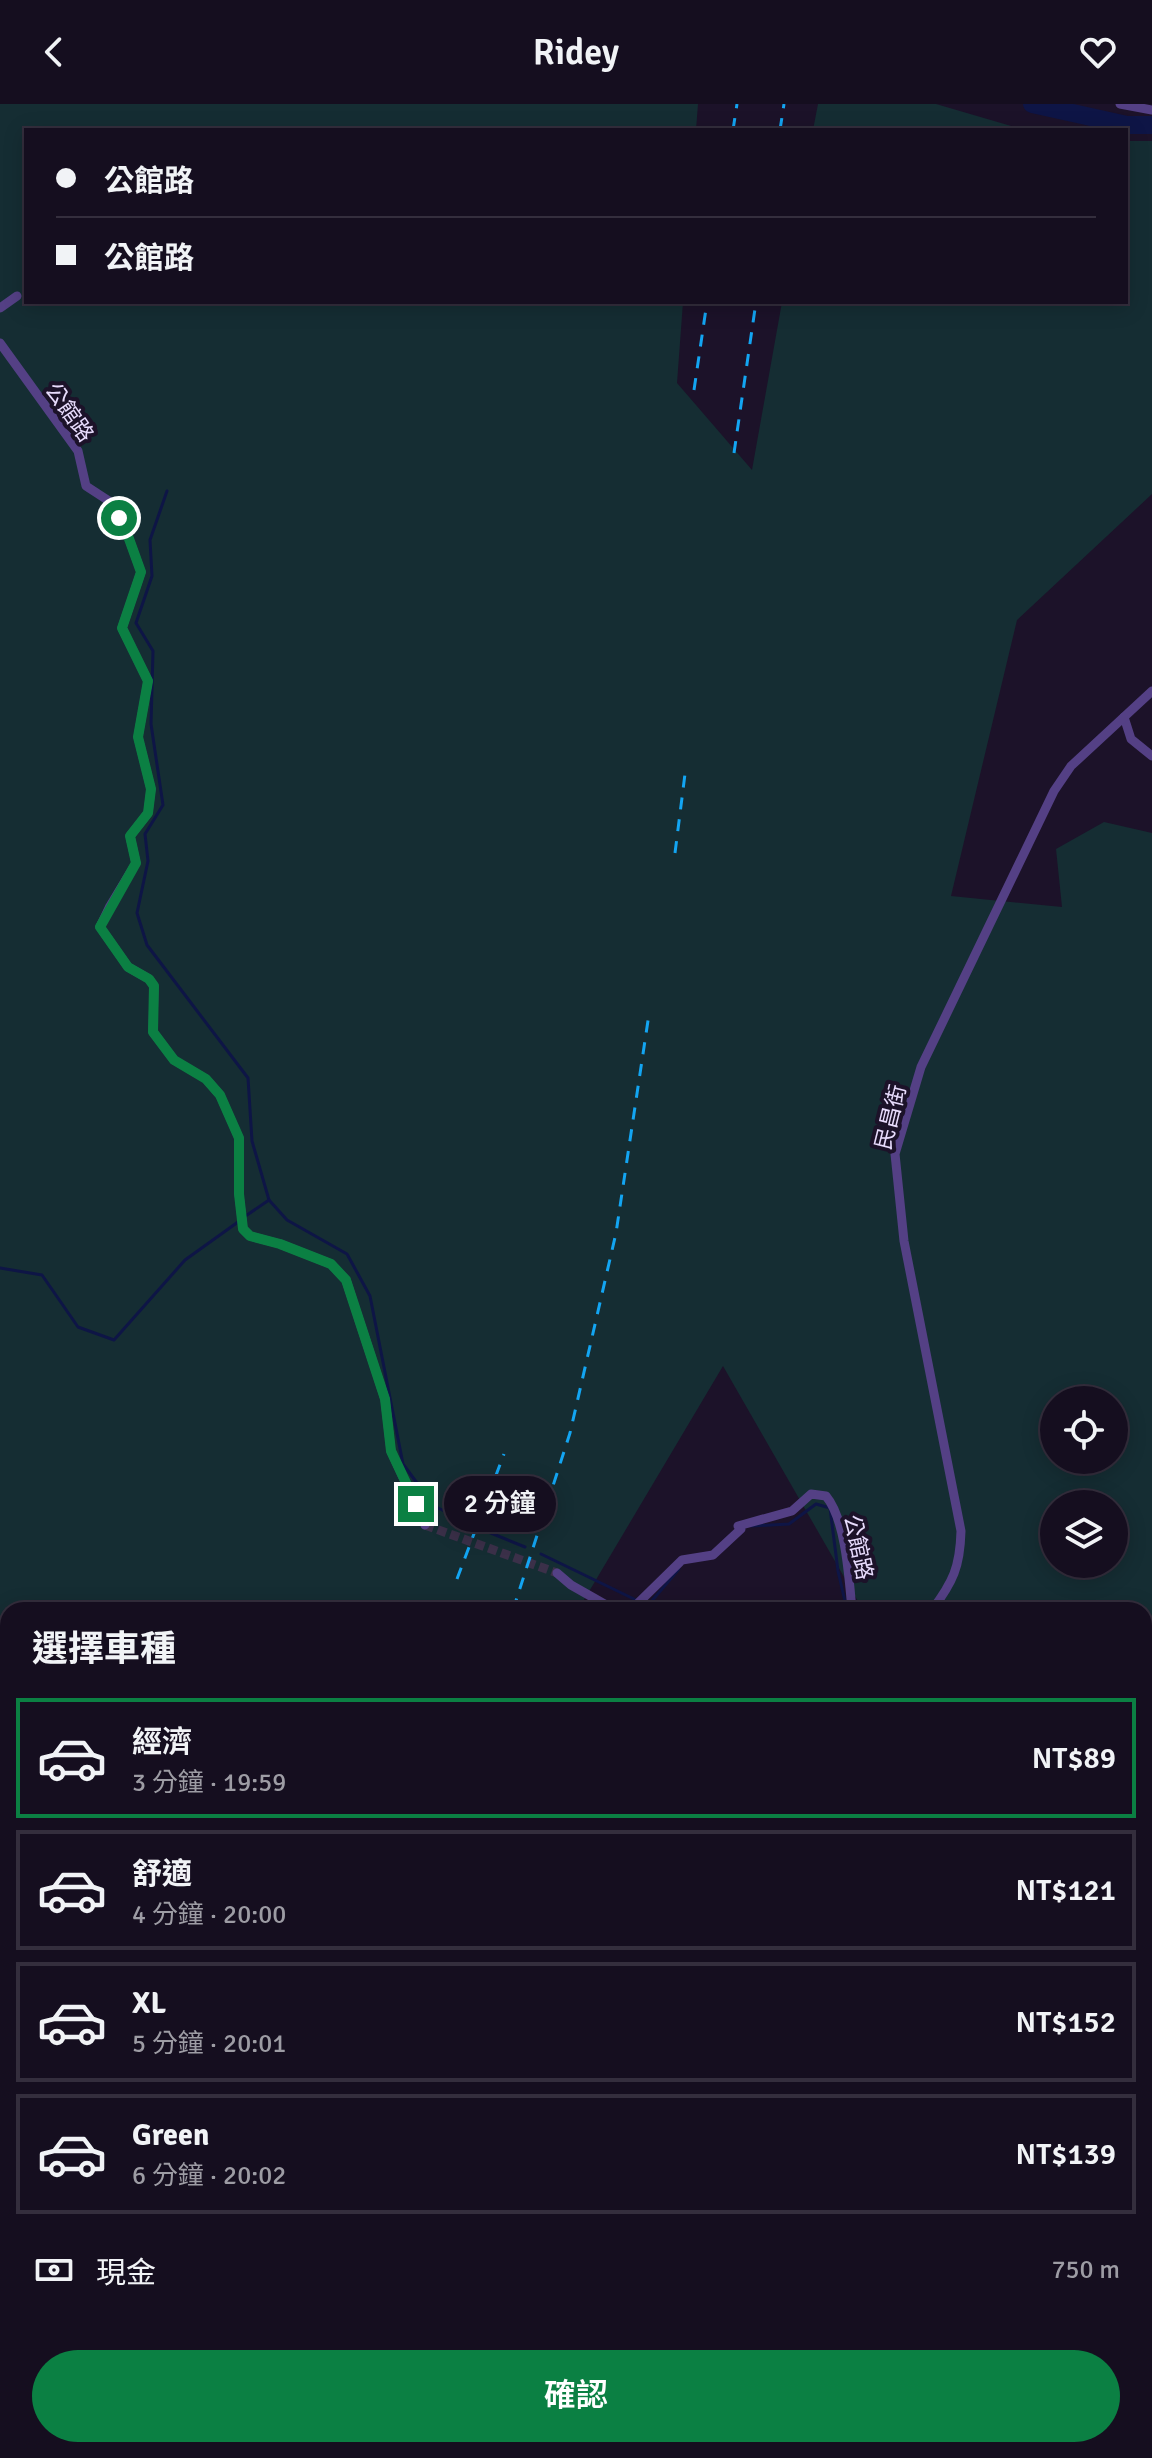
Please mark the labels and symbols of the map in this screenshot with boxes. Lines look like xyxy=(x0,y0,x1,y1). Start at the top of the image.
street label: 公館路 xyxy=(40,378,100,447)
route start xyxy=(101,500,137,536)
street label: 民昌街 xyxy=(869,1082,912,1152)
callout: 2 分鐘 xyxy=(444,1476,556,1532)
route end xyxy=(398,1486,434,1522)
street label: 公館路 xyxy=(838,1512,879,1582)

